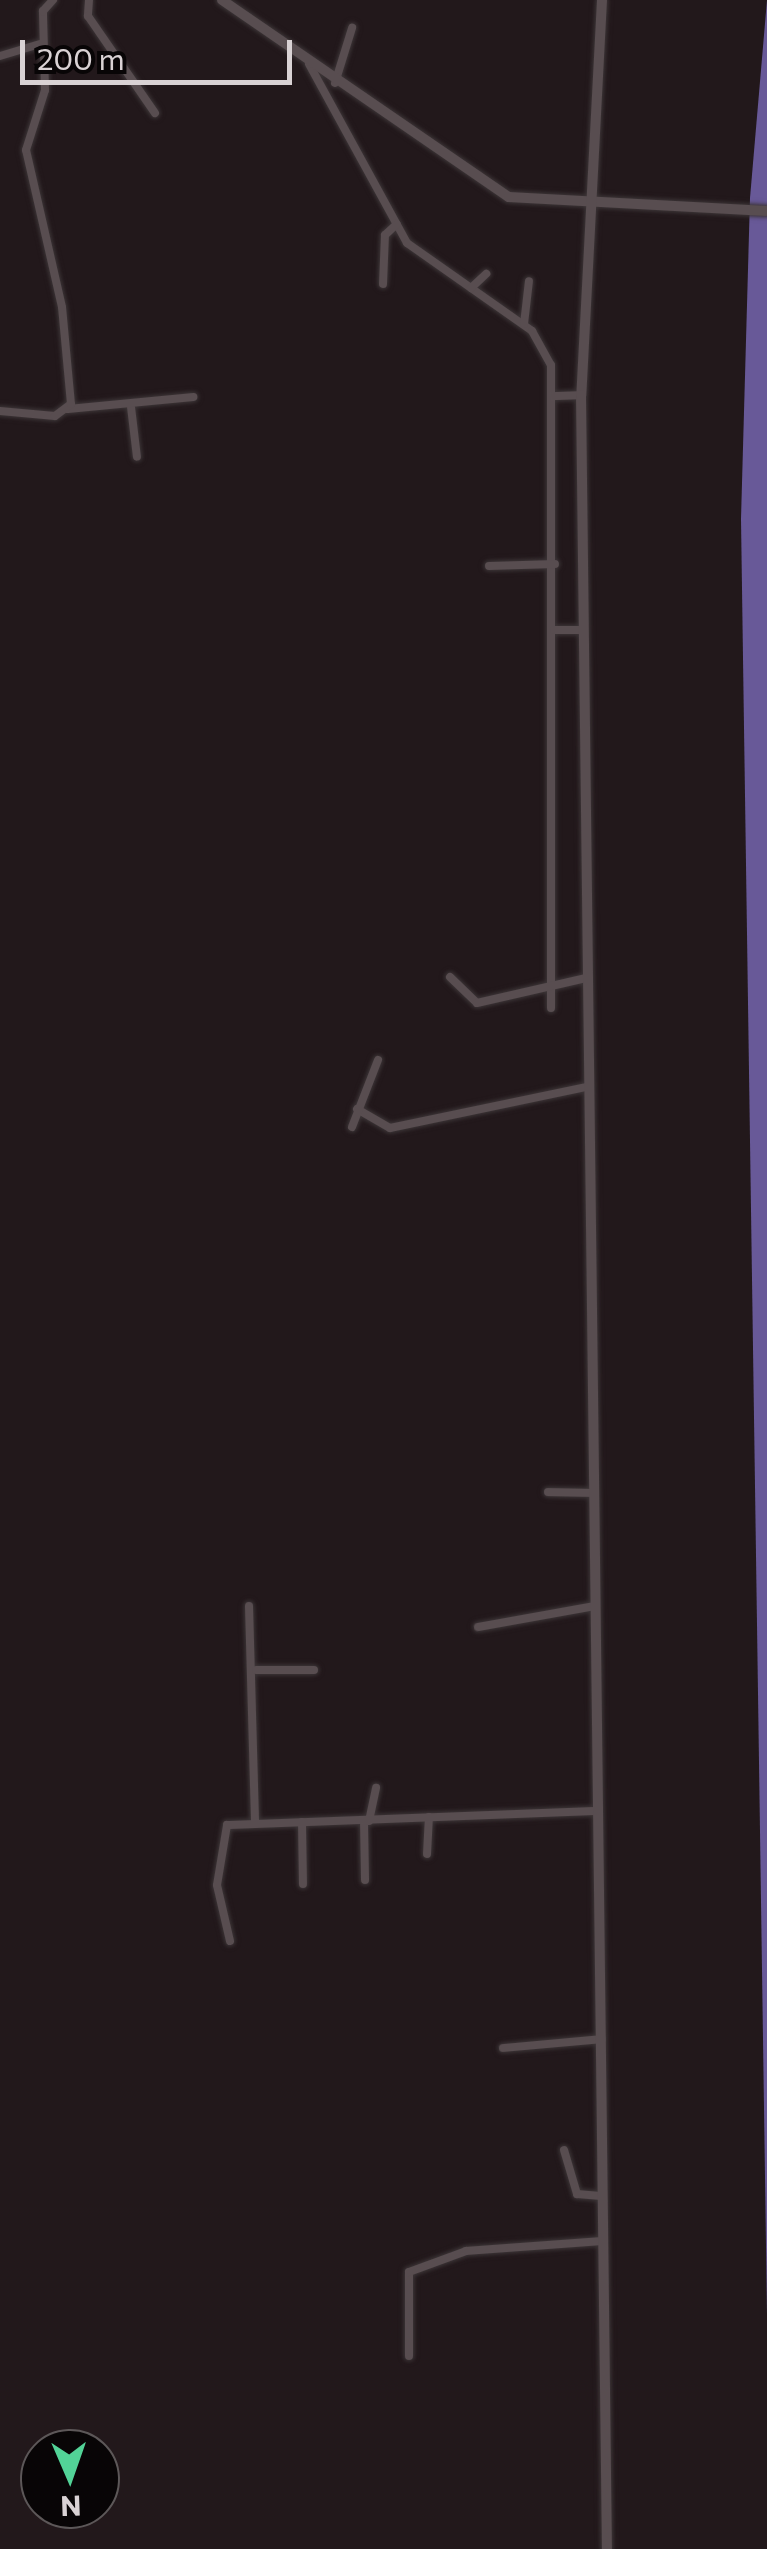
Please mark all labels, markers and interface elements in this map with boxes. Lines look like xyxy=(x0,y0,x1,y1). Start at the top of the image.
scale bar xyxy=(25,20,298,82)
text: 200 m xyxy=(37,39,125,76)
north arrow xyxy=(20,2429,120,2529)
text: N xyxy=(60,2490,82,2524)

